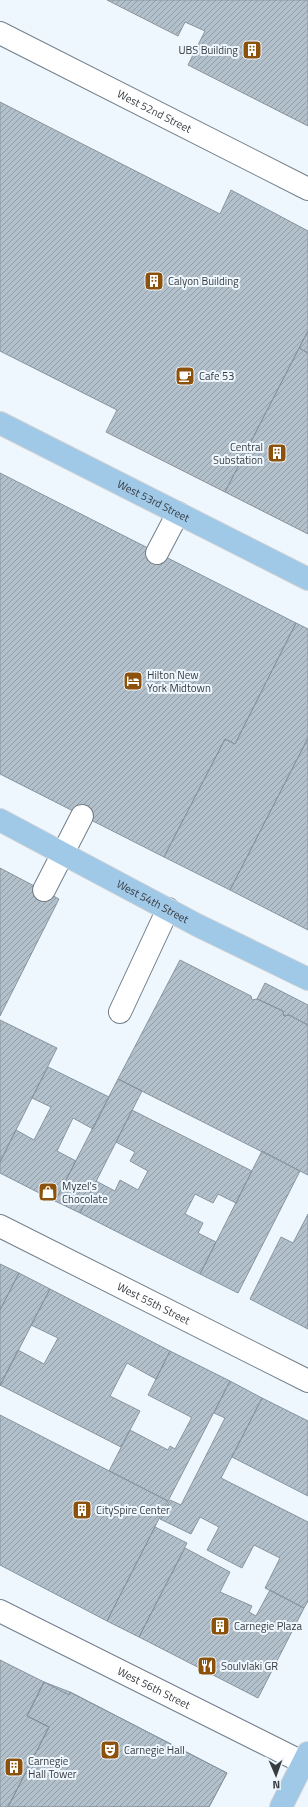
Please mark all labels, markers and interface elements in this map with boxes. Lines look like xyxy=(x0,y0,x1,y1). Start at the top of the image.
building icon: UBS Building xyxy=(241,39,263,61)
place label: UBS Building xyxy=(178,42,238,58)
street label: West 52nd Street xyxy=(114,86,194,137)
building icon: Calyon Building xyxy=(143,270,165,292)
place label: Calyon Building xyxy=(168,273,239,289)
cafe icon: Cafe 53 xyxy=(174,365,196,387)
place label: Cafe 53 xyxy=(199,368,234,384)
place label: Central Substation xyxy=(213,439,263,468)
building icon: Central Substation xyxy=(266,442,288,464)
street label: West 53rd Street xyxy=(114,476,192,526)
place label: Hilton New York Midtown xyxy=(147,667,211,696)
hotel icon: Hilton New York Midtown xyxy=(122,670,144,692)
street label: West 54th Street xyxy=(114,876,192,927)
place label: Myzel's Chocolate xyxy=(62,1178,108,1207)
shop icon: Myzel's Chocolate xyxy=(37,1181,59,1203)
street label: West 55th Street xyxy=(115,1278,193,1328)
building icon: CitySpire Center xyxy=(71,1499,93,1521)
place label: CitySpire Center xyxy=(96,1502,170,1518)
building icon: Carnegie Plaza xyxy=(209,1615,231,1637)
place label: Carnegie Plaza xyxy=(234,1618,302,1634)
restaurant icon: Soulvlaki GR xyxy=(196,1655,218,1677)
place label: Soulvlaki GR xyxy=(221,1658,278,1674)
street label: West 56th Street xyxy=(115,1663,193,1713)
theatre icon: Carnegie Hall xyxy=(99,1739,121,1761)
place label: Carnegie Hall xyxy=(124,1742,185,1758)
place label: Carnegie Hall Tower xyxy=(28,1753,77,1782)
north arrow xyxy=(256,1755,296,1795)
building icon: Carnegie Hall Tower xyxy=(3,1756,25,1778)
text: N xyxy=(272,1777,280,1793)

